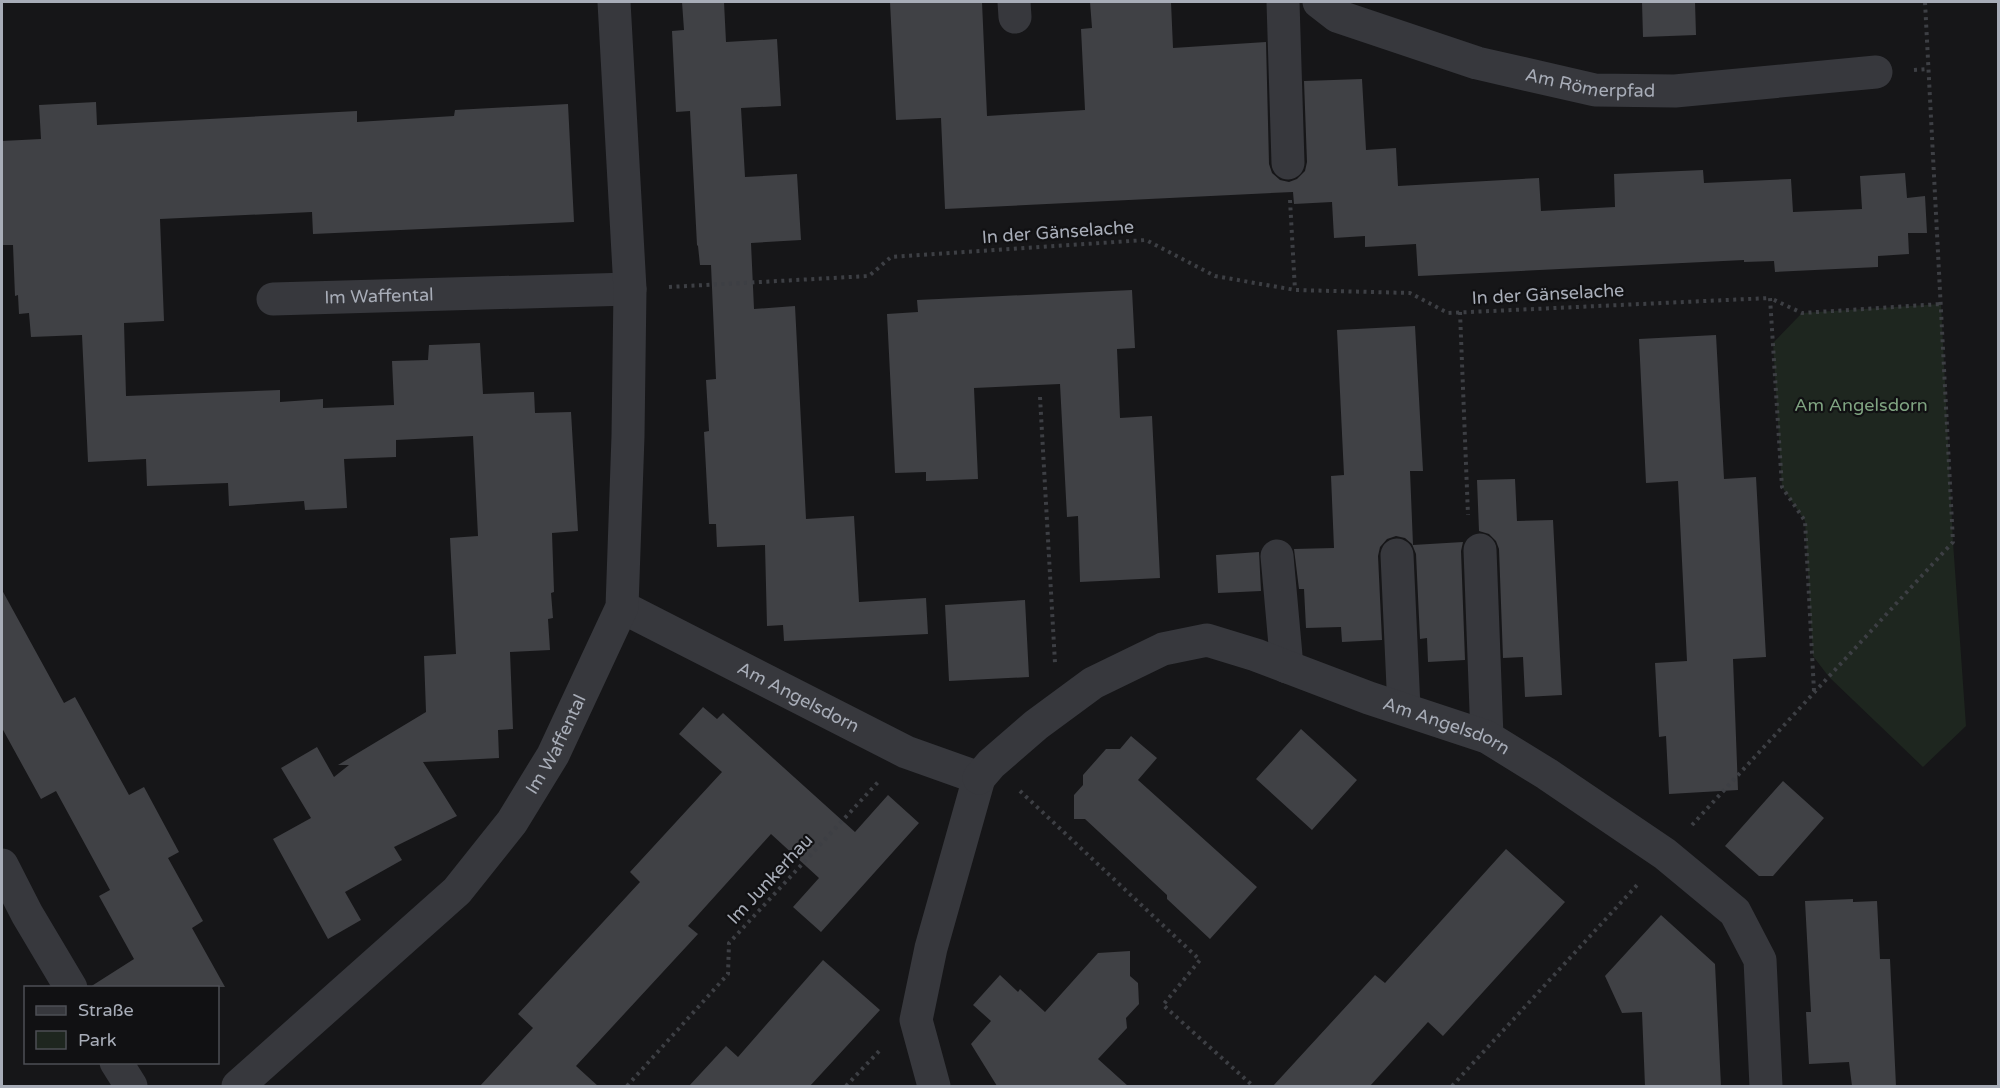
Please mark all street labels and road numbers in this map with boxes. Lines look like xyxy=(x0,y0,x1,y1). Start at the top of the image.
street label: Am Römerpfad xyxy=(1523,63,1655,102)
street label: In der Gänselache xyxy=(981,216,1135,248)
street label: In der Gänselache xyxy=(1471,279,1625,309)
street label: Im Waffental xyxy=(324,284,434,309)
street label: Am Angelsdorn xyxy=(734,657,863,737)
street label: Im Waffental xyxy=(521,691,591,798)
street label: Am Angelsdorn xyxy=(1380,692,1514,759)
street label: Im Junkerhau xyxy=(723,829,817,929)

